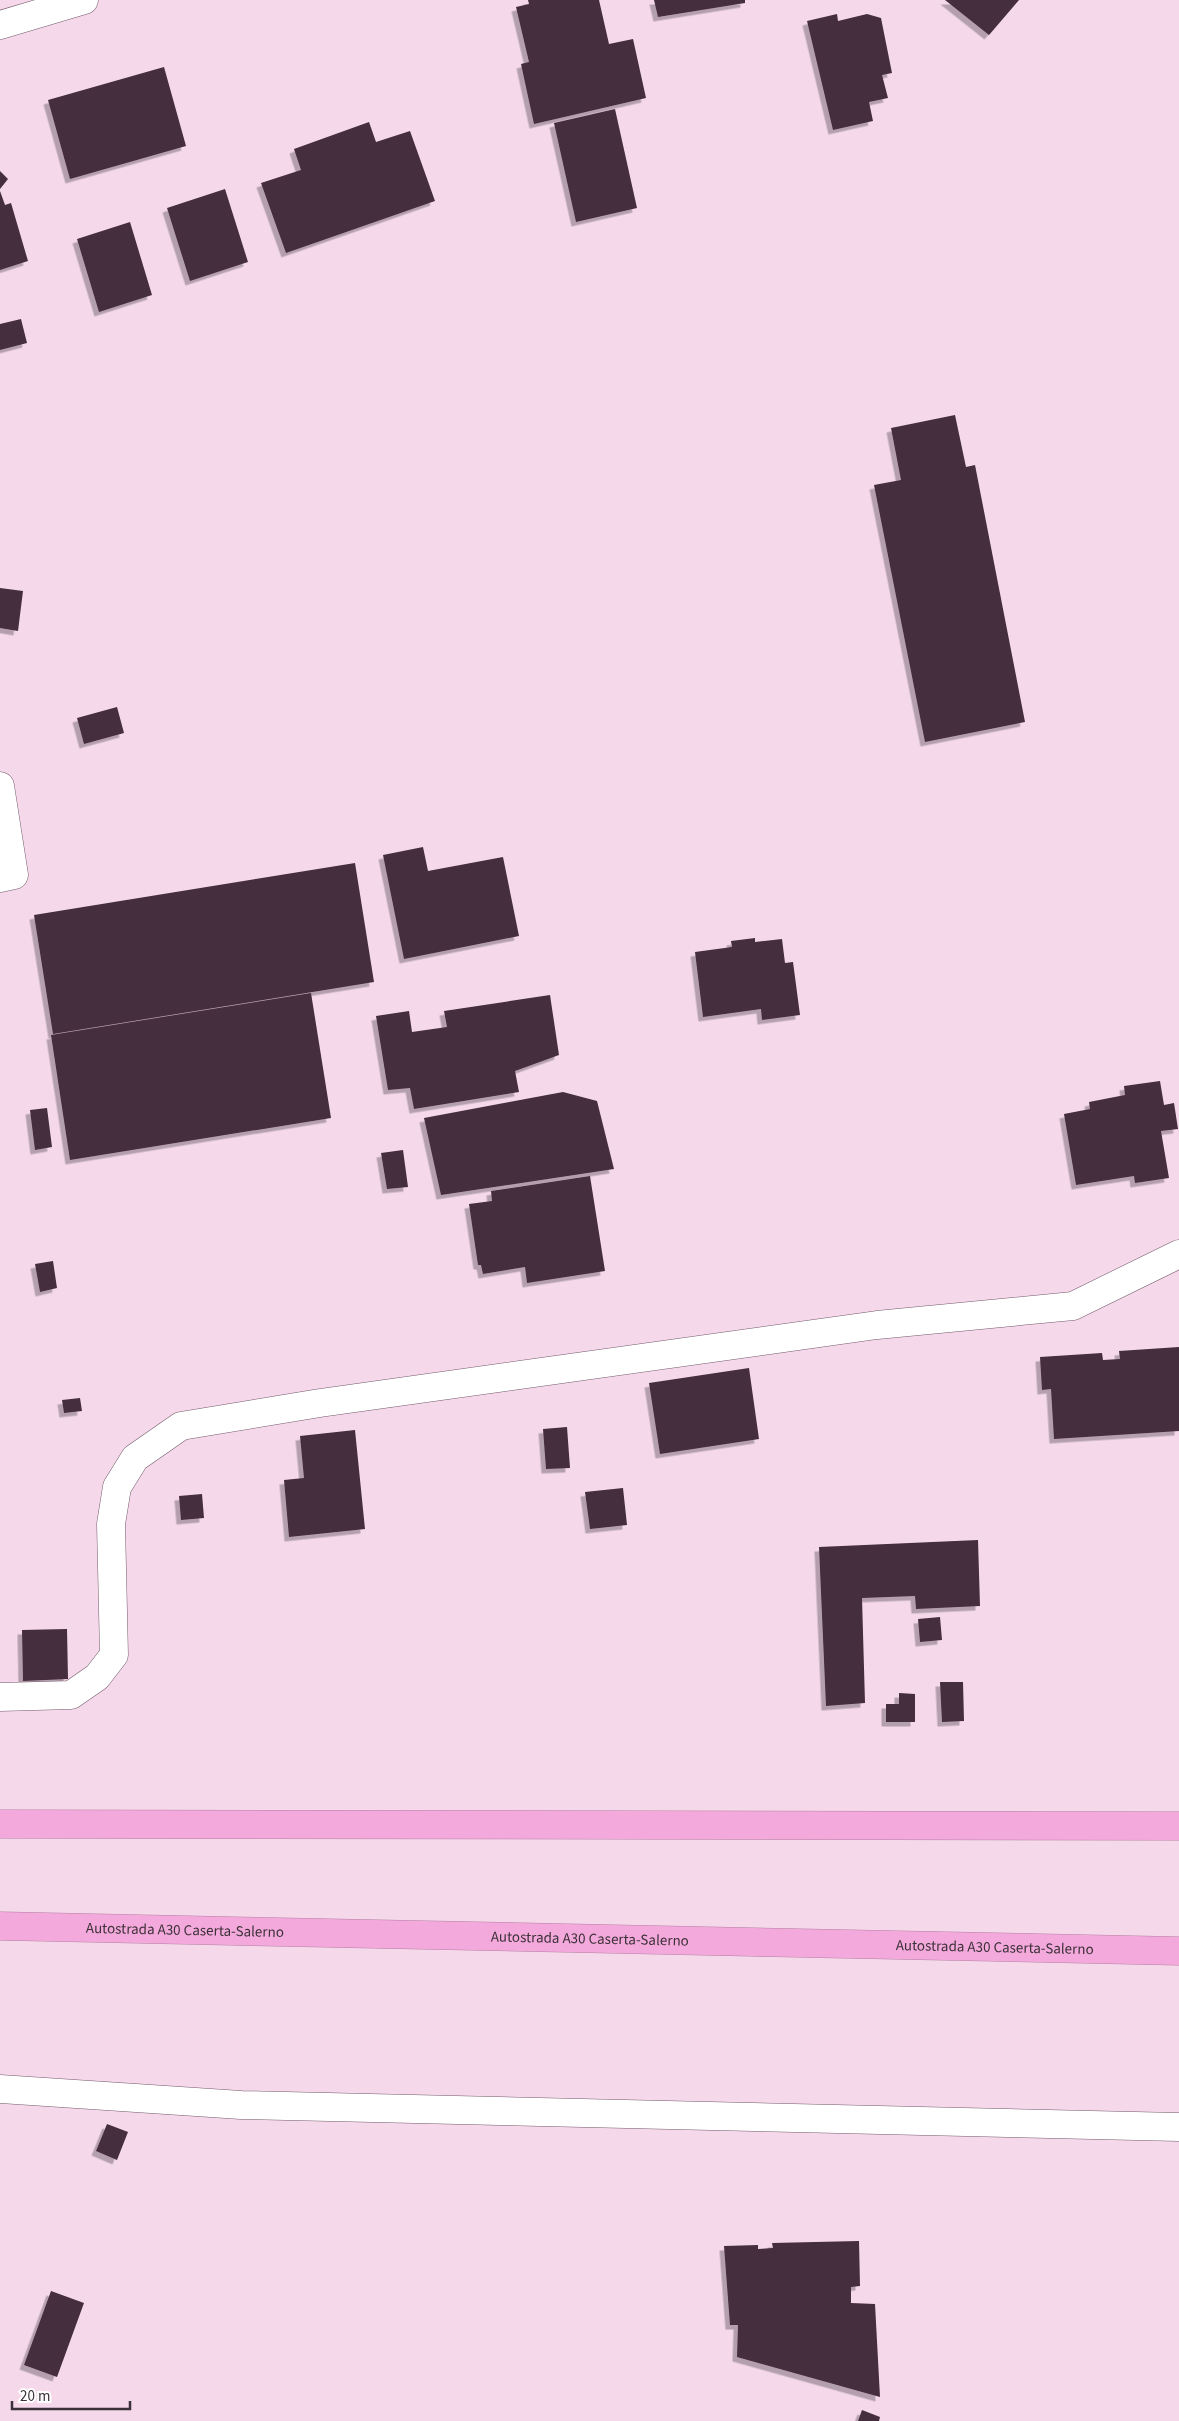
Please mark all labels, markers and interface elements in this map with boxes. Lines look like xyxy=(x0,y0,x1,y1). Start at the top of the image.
street label: Autostrada A30 Caserta-Salerno xyxy=(86,1918,284,1943)
street label: Autostrada A30 Caserta-Salerno xyxy=(491,1926,689,1952)
street label: Autostrada A30 Caserta-Salerno xyxy=(896,1935,1094,1960)
scale bar xyxy=(12,2378,130,2410)
text: 20 m xyxy=(20,2386,50,2407)

